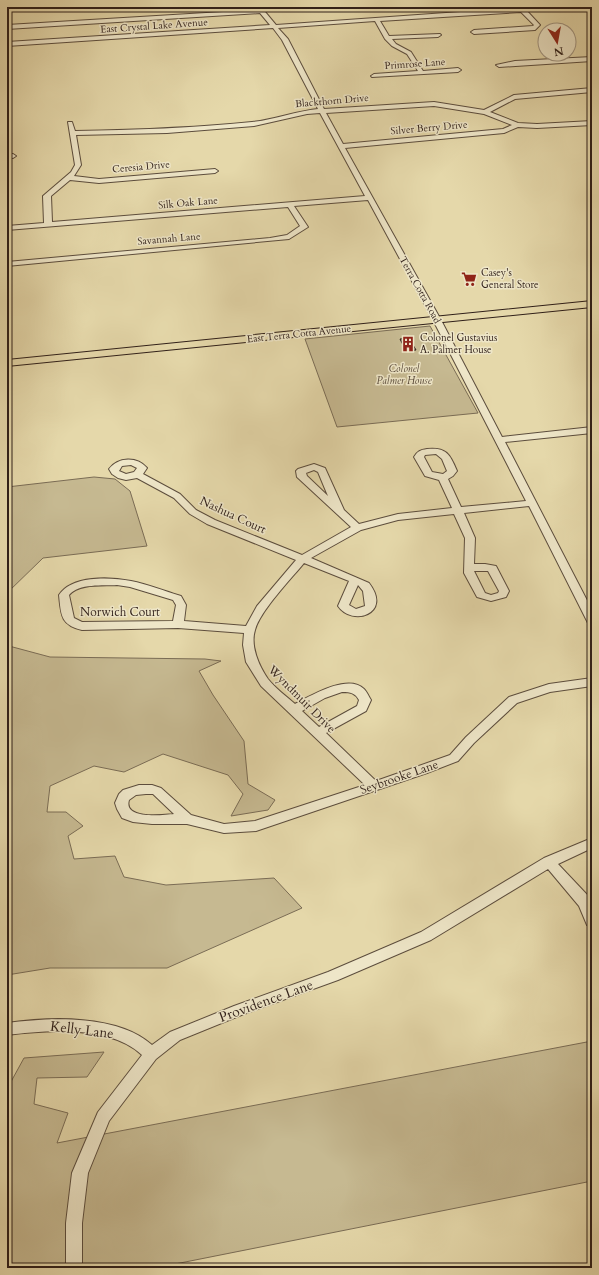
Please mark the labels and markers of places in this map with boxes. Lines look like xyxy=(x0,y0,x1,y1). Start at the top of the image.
place label: Casey's General Store xyxy=(481,266,539,292)
supermarket icon: Casey's General Store xyxy=(460,270,478,288)
place label: Colonel Gustavius A. Palmer House xyxy=(420,331,497,357)
building icon: Colonel Gustavius A. Palmer House xyxy=(399,335,417,353)

